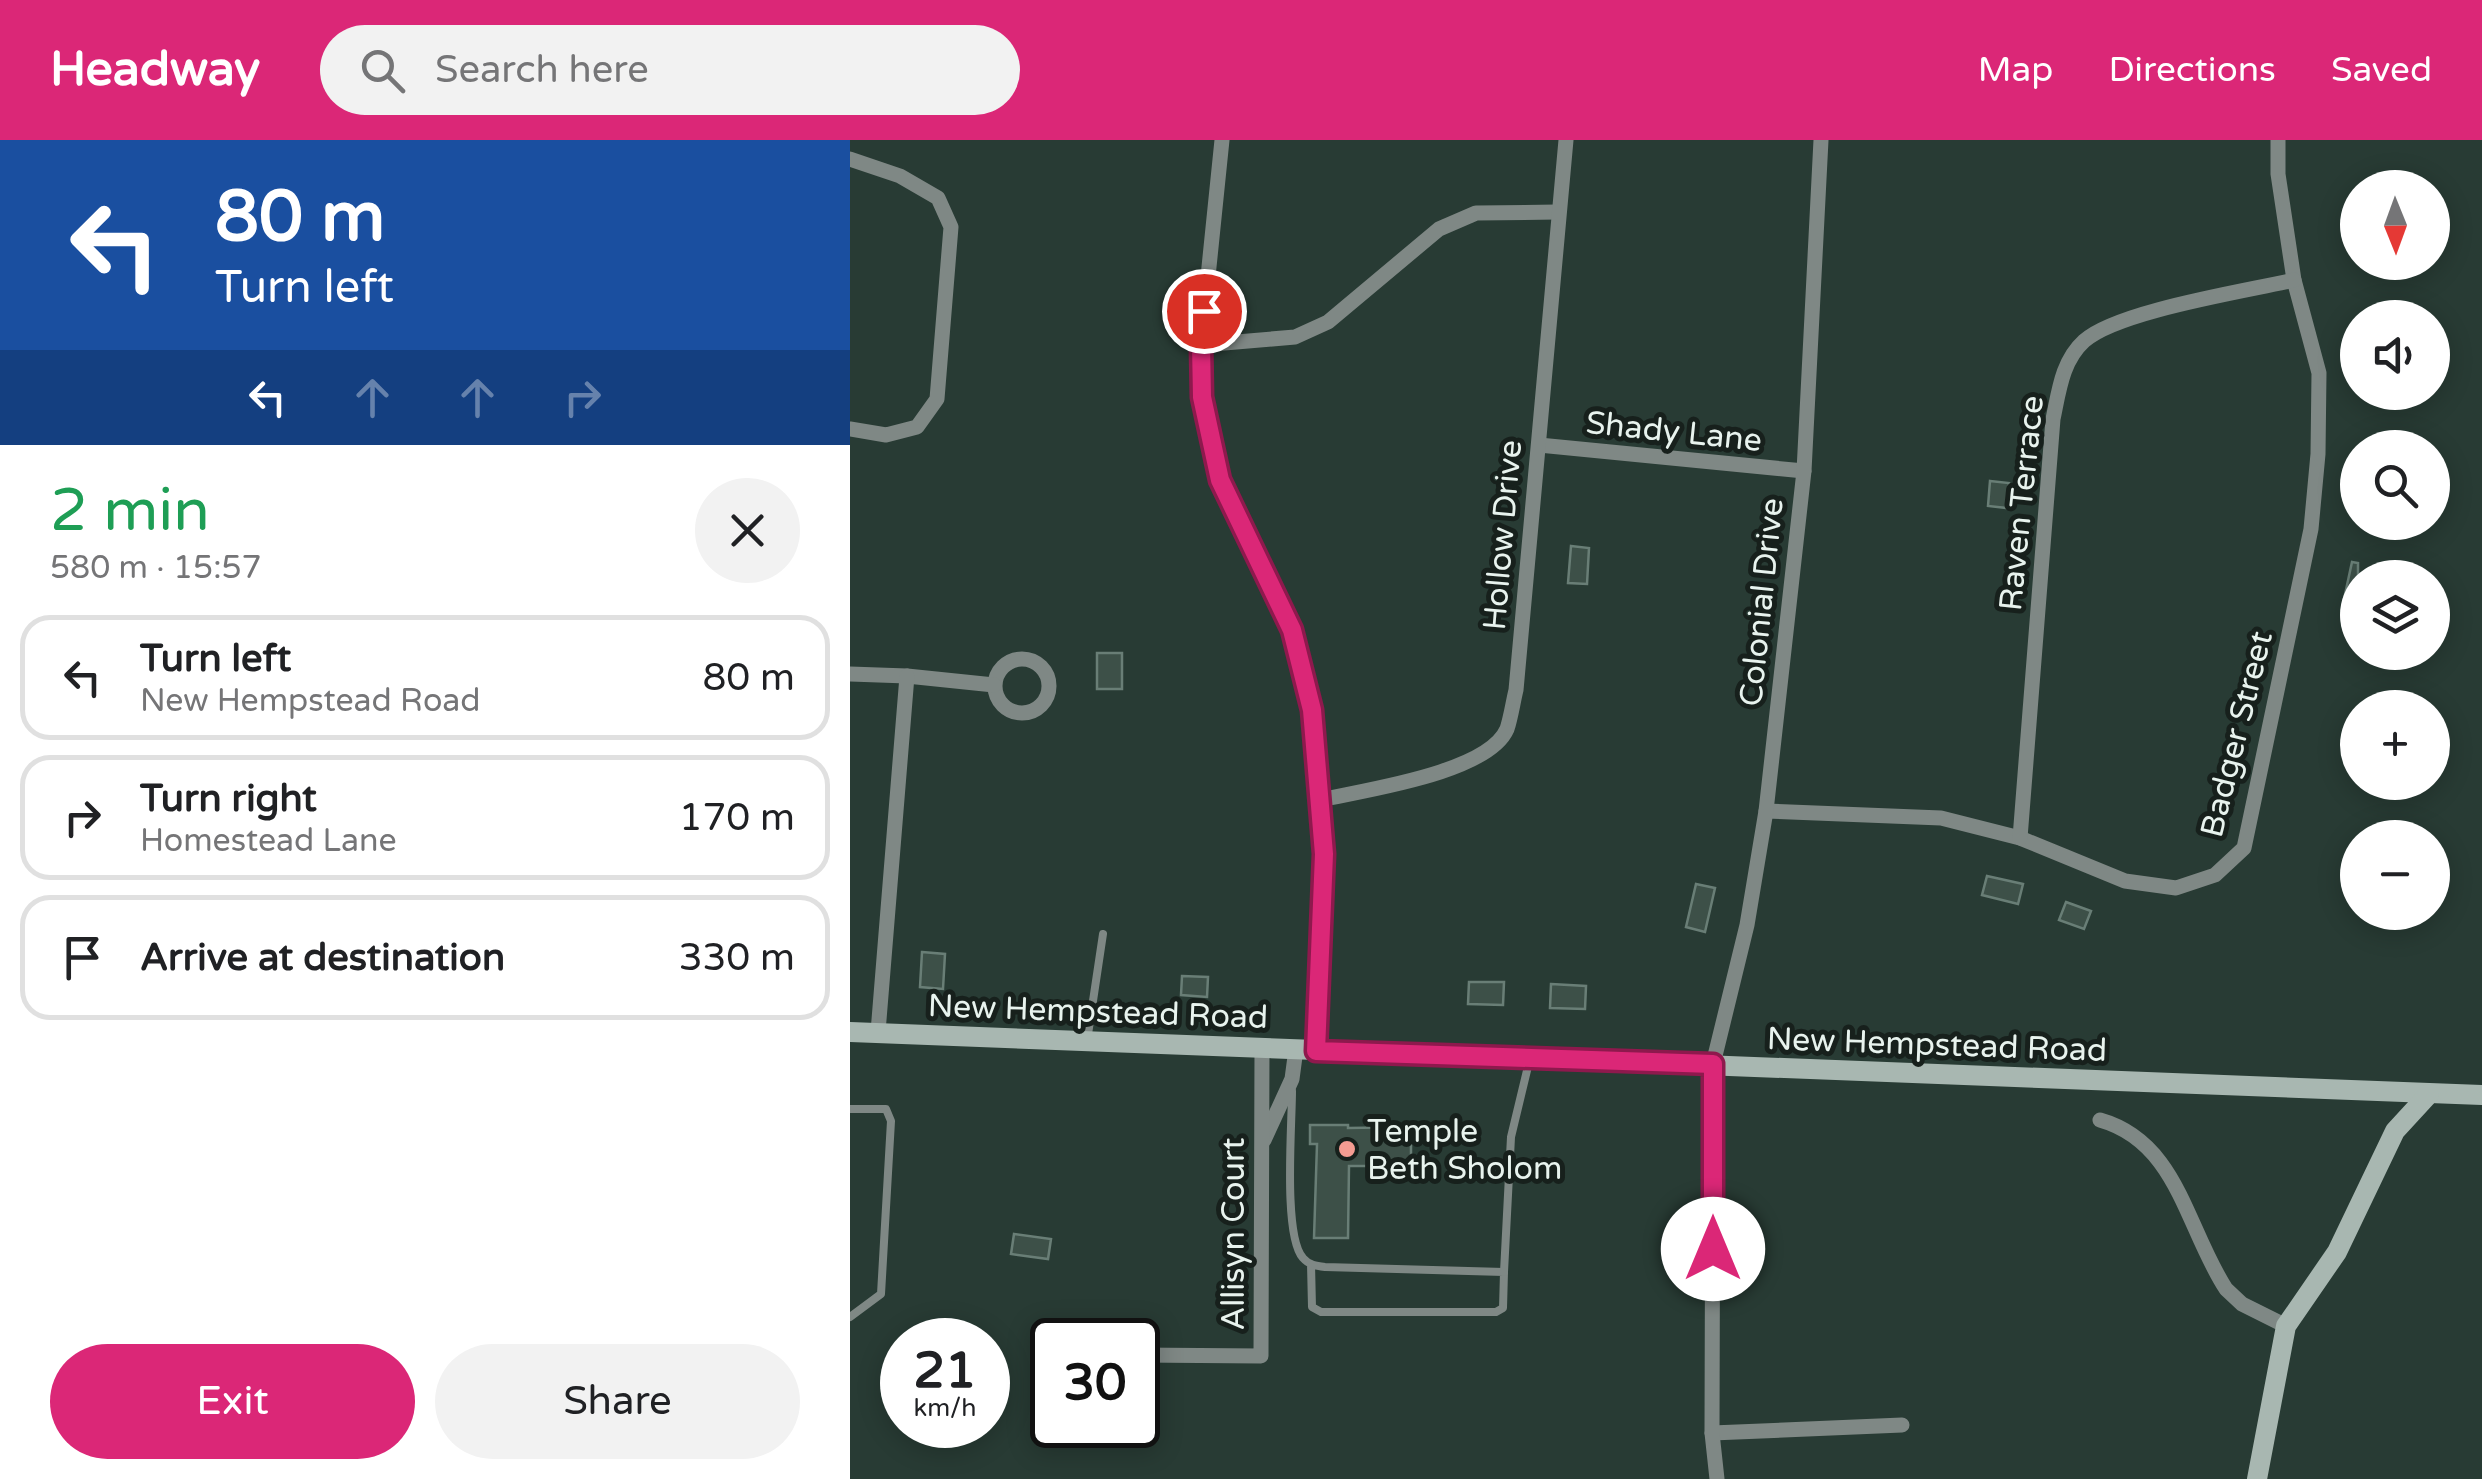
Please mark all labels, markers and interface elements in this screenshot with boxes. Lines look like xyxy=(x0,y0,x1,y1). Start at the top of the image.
search box xyxy=(320,25,1020,115)
text: Headway xyxy=(50,41,260,99)
icon: search xyxy=(355,43,410,98)
text: Search here xyxy=(435,47,649,93)
text: Map xyxy=(1978,49,2053,91)
text: Directions xyxy=(2108,49,2276,91)
text: Saved xyxy=(2331,49,2432,91)
north arrow xyxy=(2340,170,2450,280)
map controls xyxy=(2340,170,2450,930)
text: 80 m xyxy=(215,176,385,260)
icon: left xyxy=(50,180,180,310)
text: Turn left xyxy=(215,261,394,315)
pin xyxy=(1162,269,1247,354)
icon: arrive xyxy=(1177,284,1232,339)
button: sound xyxy=(2340,300,2450,410)
icon: left xyxy=(240,370,295,425)
icon: ahead xyxy=(345,370,400,425)
icon: ahead xyxy=(450,370,505,425)
icon: right xyxy=(555,370,610,425)
street label: Raven Terrace xyxy=(1992,394,2052,613)
street label: Shady Lane xyxy=(1584,404,1764,460)
button: search xyxy=(2340,430,2450,540)
street label: Hollow Drive xyxy=(1476,438,1530,632)
text: 2 min xyxy=(50,475,210,547)
button: close xyxy=(695,478,800,583)
street label: Colonial Drive xyxy=(1732,496,1792,708)
text: 580 m · 15:57 xyxy=(50,549,262,587)
button: layers xyxy=(2340,560,2450,670)
street label: Badger Street xyxy=(2193,627,2281,841)
text: Turn left xyxy=(140,636,291,682)
icon: left xyxy=(55,650,110,705)
text: 80 m xyxy=(703,655,795,701)
text: New Hempstead Road xyxy=(140,682,481,720)
button: + xyxy=(2340,690,2450,800)
text: Turn right xyxy=(140,776,317,822)
icon: right xyxy=(55,790,110,845)
text: 170 m xyxy=(679,795,795,841)
button: − xyxy=(2340,820,2450,930)
text: Homestead Lane xyxy=(140,822,397,860)
icon: arrive xyxy=(55,930,110,985)
text: Arrive at destination xyxy=(140,935,505,981)
text: 330 m xyxy=(679,935,795,981)
street label: New Hempstead Road xyxy=(927,987,1269,1037)
street label: New Hempstead Road xyxy=(1766,1020,2108,1070)
place label: Temple Beth Sholom xyxy=(1367,1113,1562,1188)
street label: Allisyn Court xyxy=(1215,1138,1253,1330)
marker: Temple Beth Sholom xyxy=(1336,1138,1358,1160)
position arrow xyxy=(1661,1197,1765,1301)
speed limit sign: 30 xyxy=(1030,1318,1160,1448)
text: 21 xyxy=(914,1341,976,1401)
button: Exit xyxy=(50,1344,415,1459)
button: Share xyxy=(435,1344,800,1459)
text: km/h xyxy=(914,1393,976,1423)

